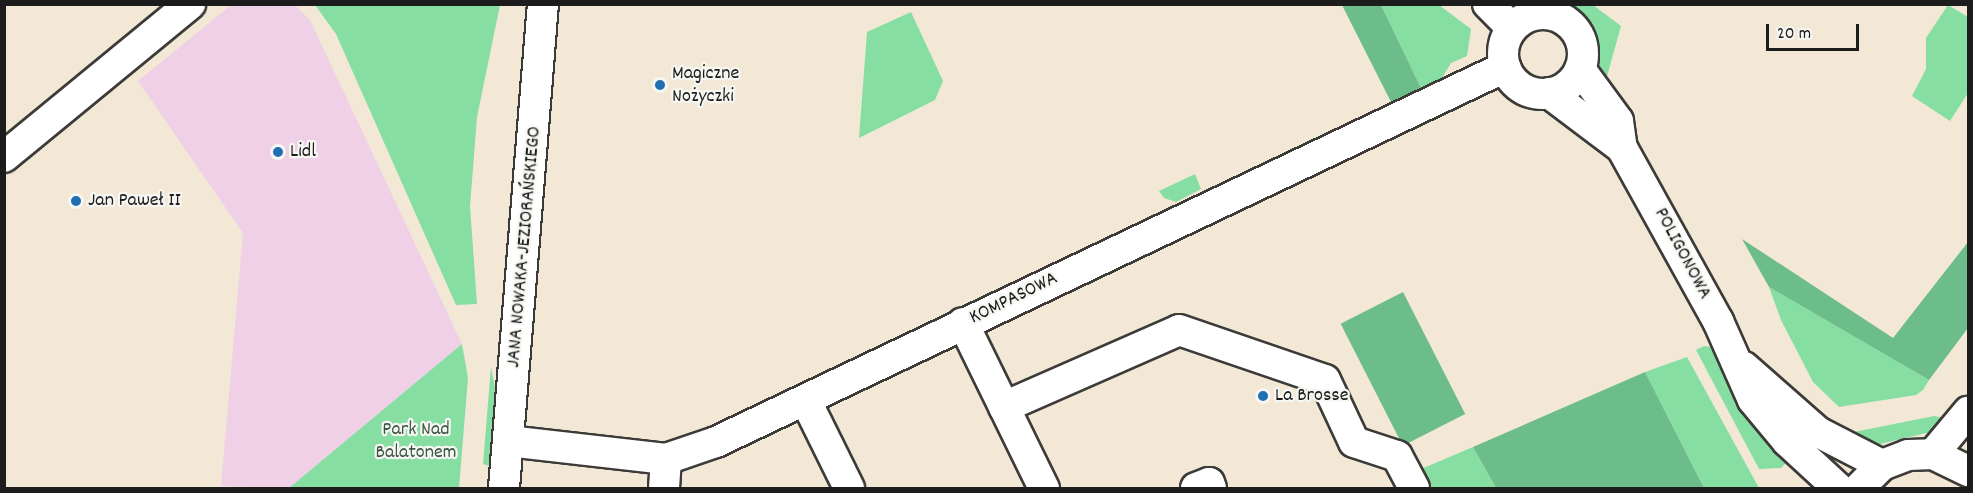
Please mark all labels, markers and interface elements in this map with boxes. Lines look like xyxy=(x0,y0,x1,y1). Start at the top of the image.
scale bar xyxy=(1769,12,1862,50)
text: 20 m xyxy=(1777,22,1811,47)
place label: Magiczne Nożyczki xyxy=(672,62,739,109)
marker: Magiczne Nożyczki xyxy=(653,78,667,92)
street label: JANA NOWAKA-JEZIORAŃSKIEGO xyxy=(502,125,548,369)
place label: Lidl xyxy=(290,140,316,164)
marker: Lidl xyxy=(271,145,285,159)
place label: Jan Paweł II xyxy=(88,189,181,213)
marker: Jan Paweł II xyxy=(69,194,83,208)
street label: POLIGONOWA xyxy=(1648,204,1716,304)
street label: KOMPASOWA xyxy=(966,267,1062,331)
place label: La Brosse xyxy=(1275,384,1349,408)
marker: La Brosse xyxy=(1256,389,1270,403)
park label: Park Nad Balatonem xyxy=(375,419,457,466)

